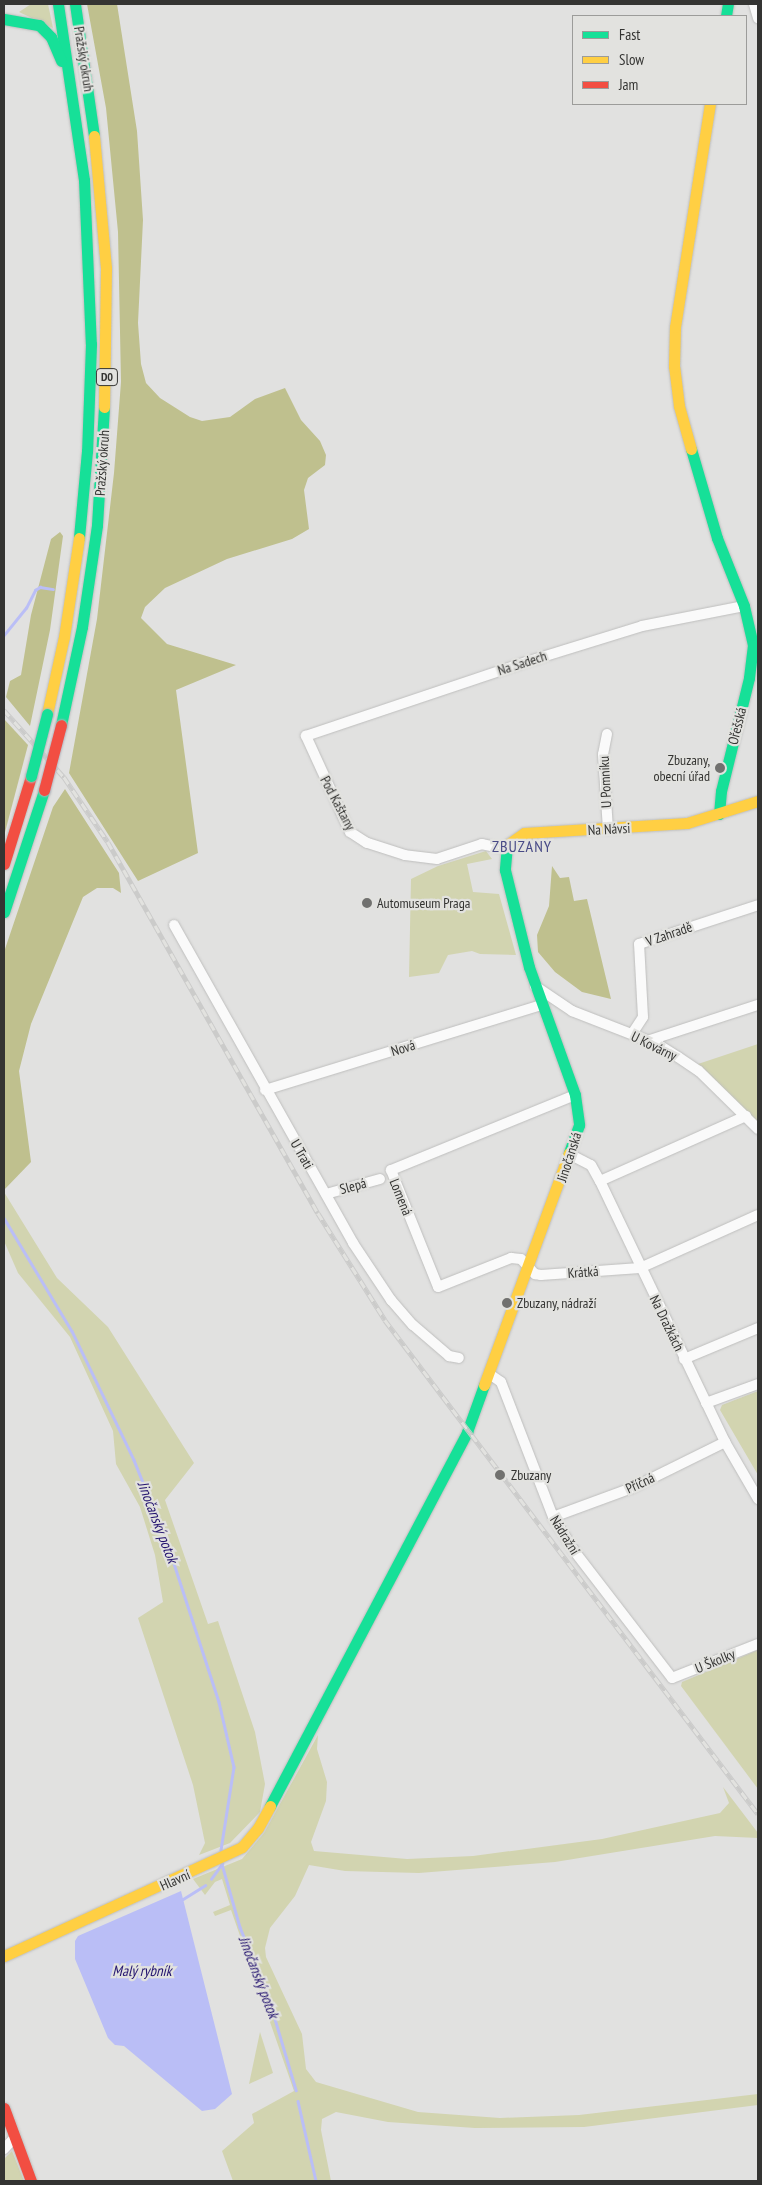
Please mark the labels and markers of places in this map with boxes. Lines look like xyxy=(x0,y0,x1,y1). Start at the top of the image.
place label: Zbuzany, obecní úřad xyxy=(653,752,710,784)
marker: Zbuzany, obecní úřad xyxy=(714,762,726,774)
place label: Automuseum Praga xyxy=(377,895,470,911)
marker: Automuseum Praga xyxy=(361,897,373,909)
place label: Zbuzany, nádraží xyxy=(517,1295,597,1311)
marker: Zbuzany, nádraží xyxy=(501,1297,513,1309)
place label: Zbuzany xyxy=(511,1467,551,1483)
marker: Zbuzany xyxy=(493,1468,507,1482)

